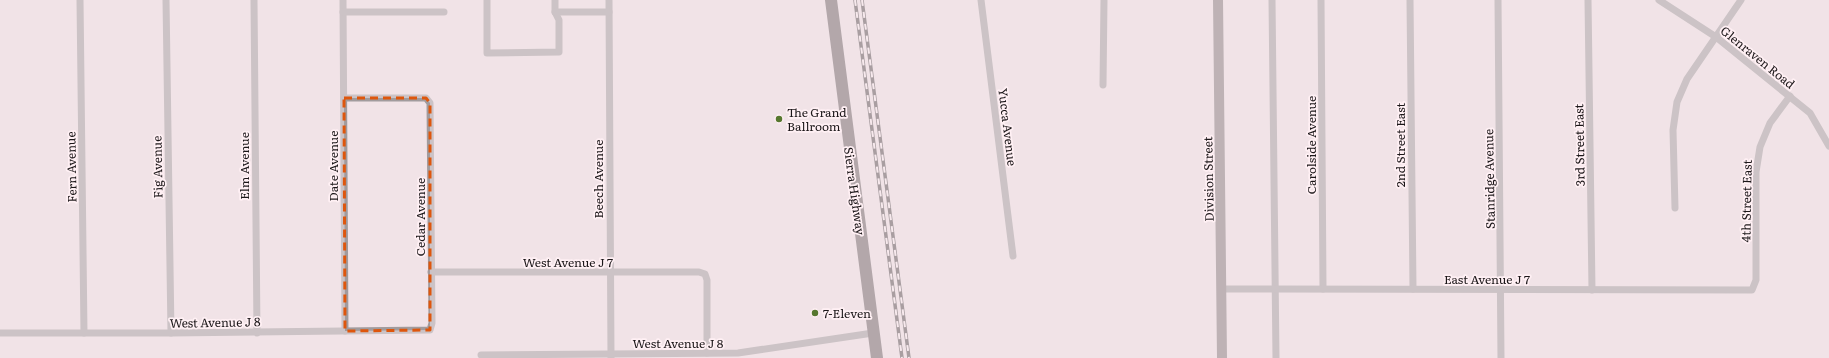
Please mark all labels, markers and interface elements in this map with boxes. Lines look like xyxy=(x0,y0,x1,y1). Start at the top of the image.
street label: Glenraven Road xyxy=(1717,21,1799,93)
street label: Yucca Avenue xyxy=(994,87,1022,167)
street label: Carolside Avenue xyxy=(1302,96,1320,194)
place label: The Grand Ballroom xyxy=(787,103,847,135)
street label: 2nd Street East xyxy=(1391,103,1409,187)
street label: 3rd Street East xyxy=(1569,103,1589,186)
marker: The Grand Ballroom xyxy=(774,114,784,124)
street label: Stanridge Avenue xyxy=(1479,129,1499,229)
street label: Fern Avenue xyxy=(61,131,81,203)
street label: Date Avenue xyxy=(324,131,342,201)
street label: Elm Avenue xyxy=(235,132,253,200)
street label: Fig Avenue xyxy=(147,136,167,198)
street label: Division Street xyxy=(1198,136,1218,222)
street label: Beech Avenue xyxy=(589,140,607,218)
street label: Sierra Highway xyxy=(840,146,870,236)
street label: 4th Street East xyxy=(1736,159,1756,242)
street label: Cedar Avenue xyxy=(411,178,429,256)
street label: West Avenue J 7 xyxy=(523,253,613,271)
street label: East Avenue J 7 xyxy=(1444,270,1530,288)
place label: 7-Eleven xyxy=(823,304,871,322)
marker: 7-Eleven xyxy=(810,308,820,318)
street label: West Avenue J 8 xyxy=(169,312,261,332)
street label: West Avenue J 8 xyxy=(633,334,724,352)

